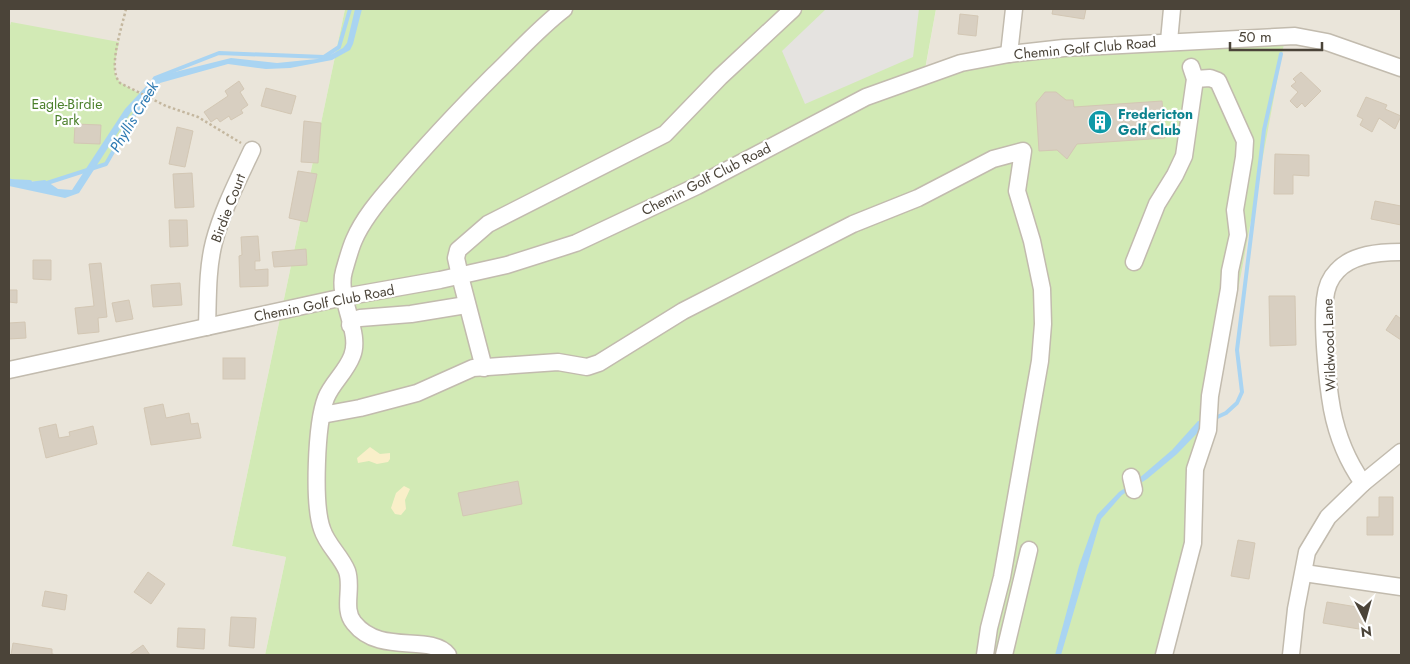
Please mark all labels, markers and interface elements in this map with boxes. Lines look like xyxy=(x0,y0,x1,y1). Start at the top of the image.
scale bar xyxy=(1230,20,1322,52)
text: 50 m xyxy=(1238,26,1272,48)
street label: Chemin Golf Club Road xyxy=(1013,32,1157,64)
water label: Phyllis Creek xyxy=(104,77,164,157)
park label: Eagle-Birdie Park xyxy=(32,94,102,130)
place label: Fredericton Golf Club xyxy=(1118,104,1193,140)
building icon: Fredericton Golf Club xyxy=(1087,109,1113,135)
street label: Chemin Golf Club Road xyxy=(638,138,774,220)
street label: Birdie Court xyxy=(206,170,250,245)
street label: Chemin Golf Club Road xyxy=(252,280,396,326)
street label: Wildwood Lane xyxy=(1317,298,1341,392)
north arrow xyxy=(1340,594,1390,644)
text: N xyxy=(1360,621,1373,642)

